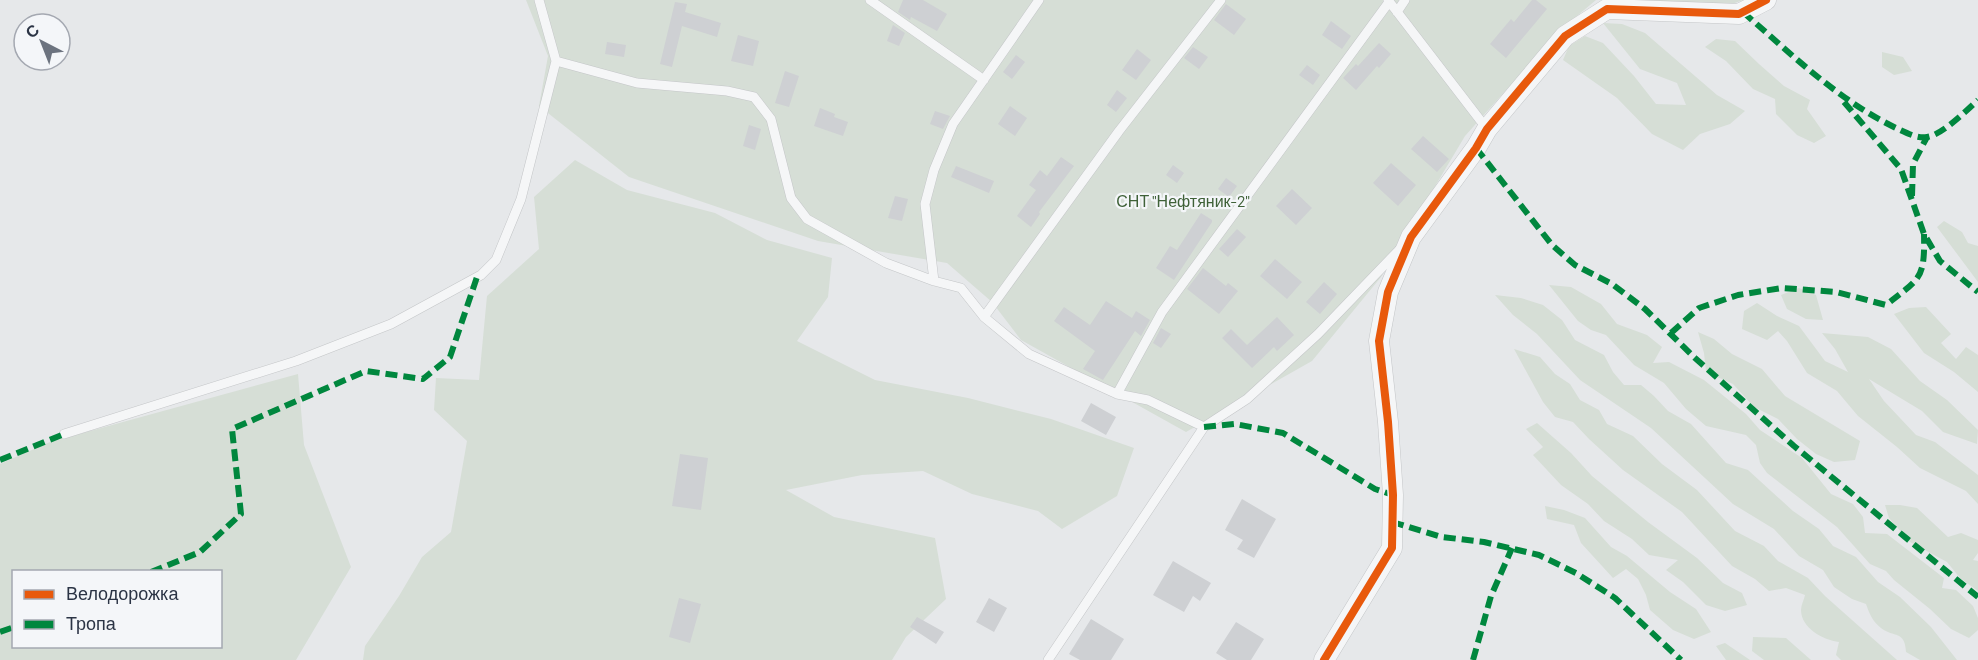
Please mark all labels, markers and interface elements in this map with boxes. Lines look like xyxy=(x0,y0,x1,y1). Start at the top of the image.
north arrow xyxy=(12,12,72,72)
text: С xyxy=(21,19,43,41)
park label: СНТ "Нефтяник-2" xyxy=(1116,191,1250,210)
legend xyxy=(12,570,222,648)
text: Велодорожка xyxy=(66,582,179,604)
text: Тропа xyxy=(66,612,117,634)

